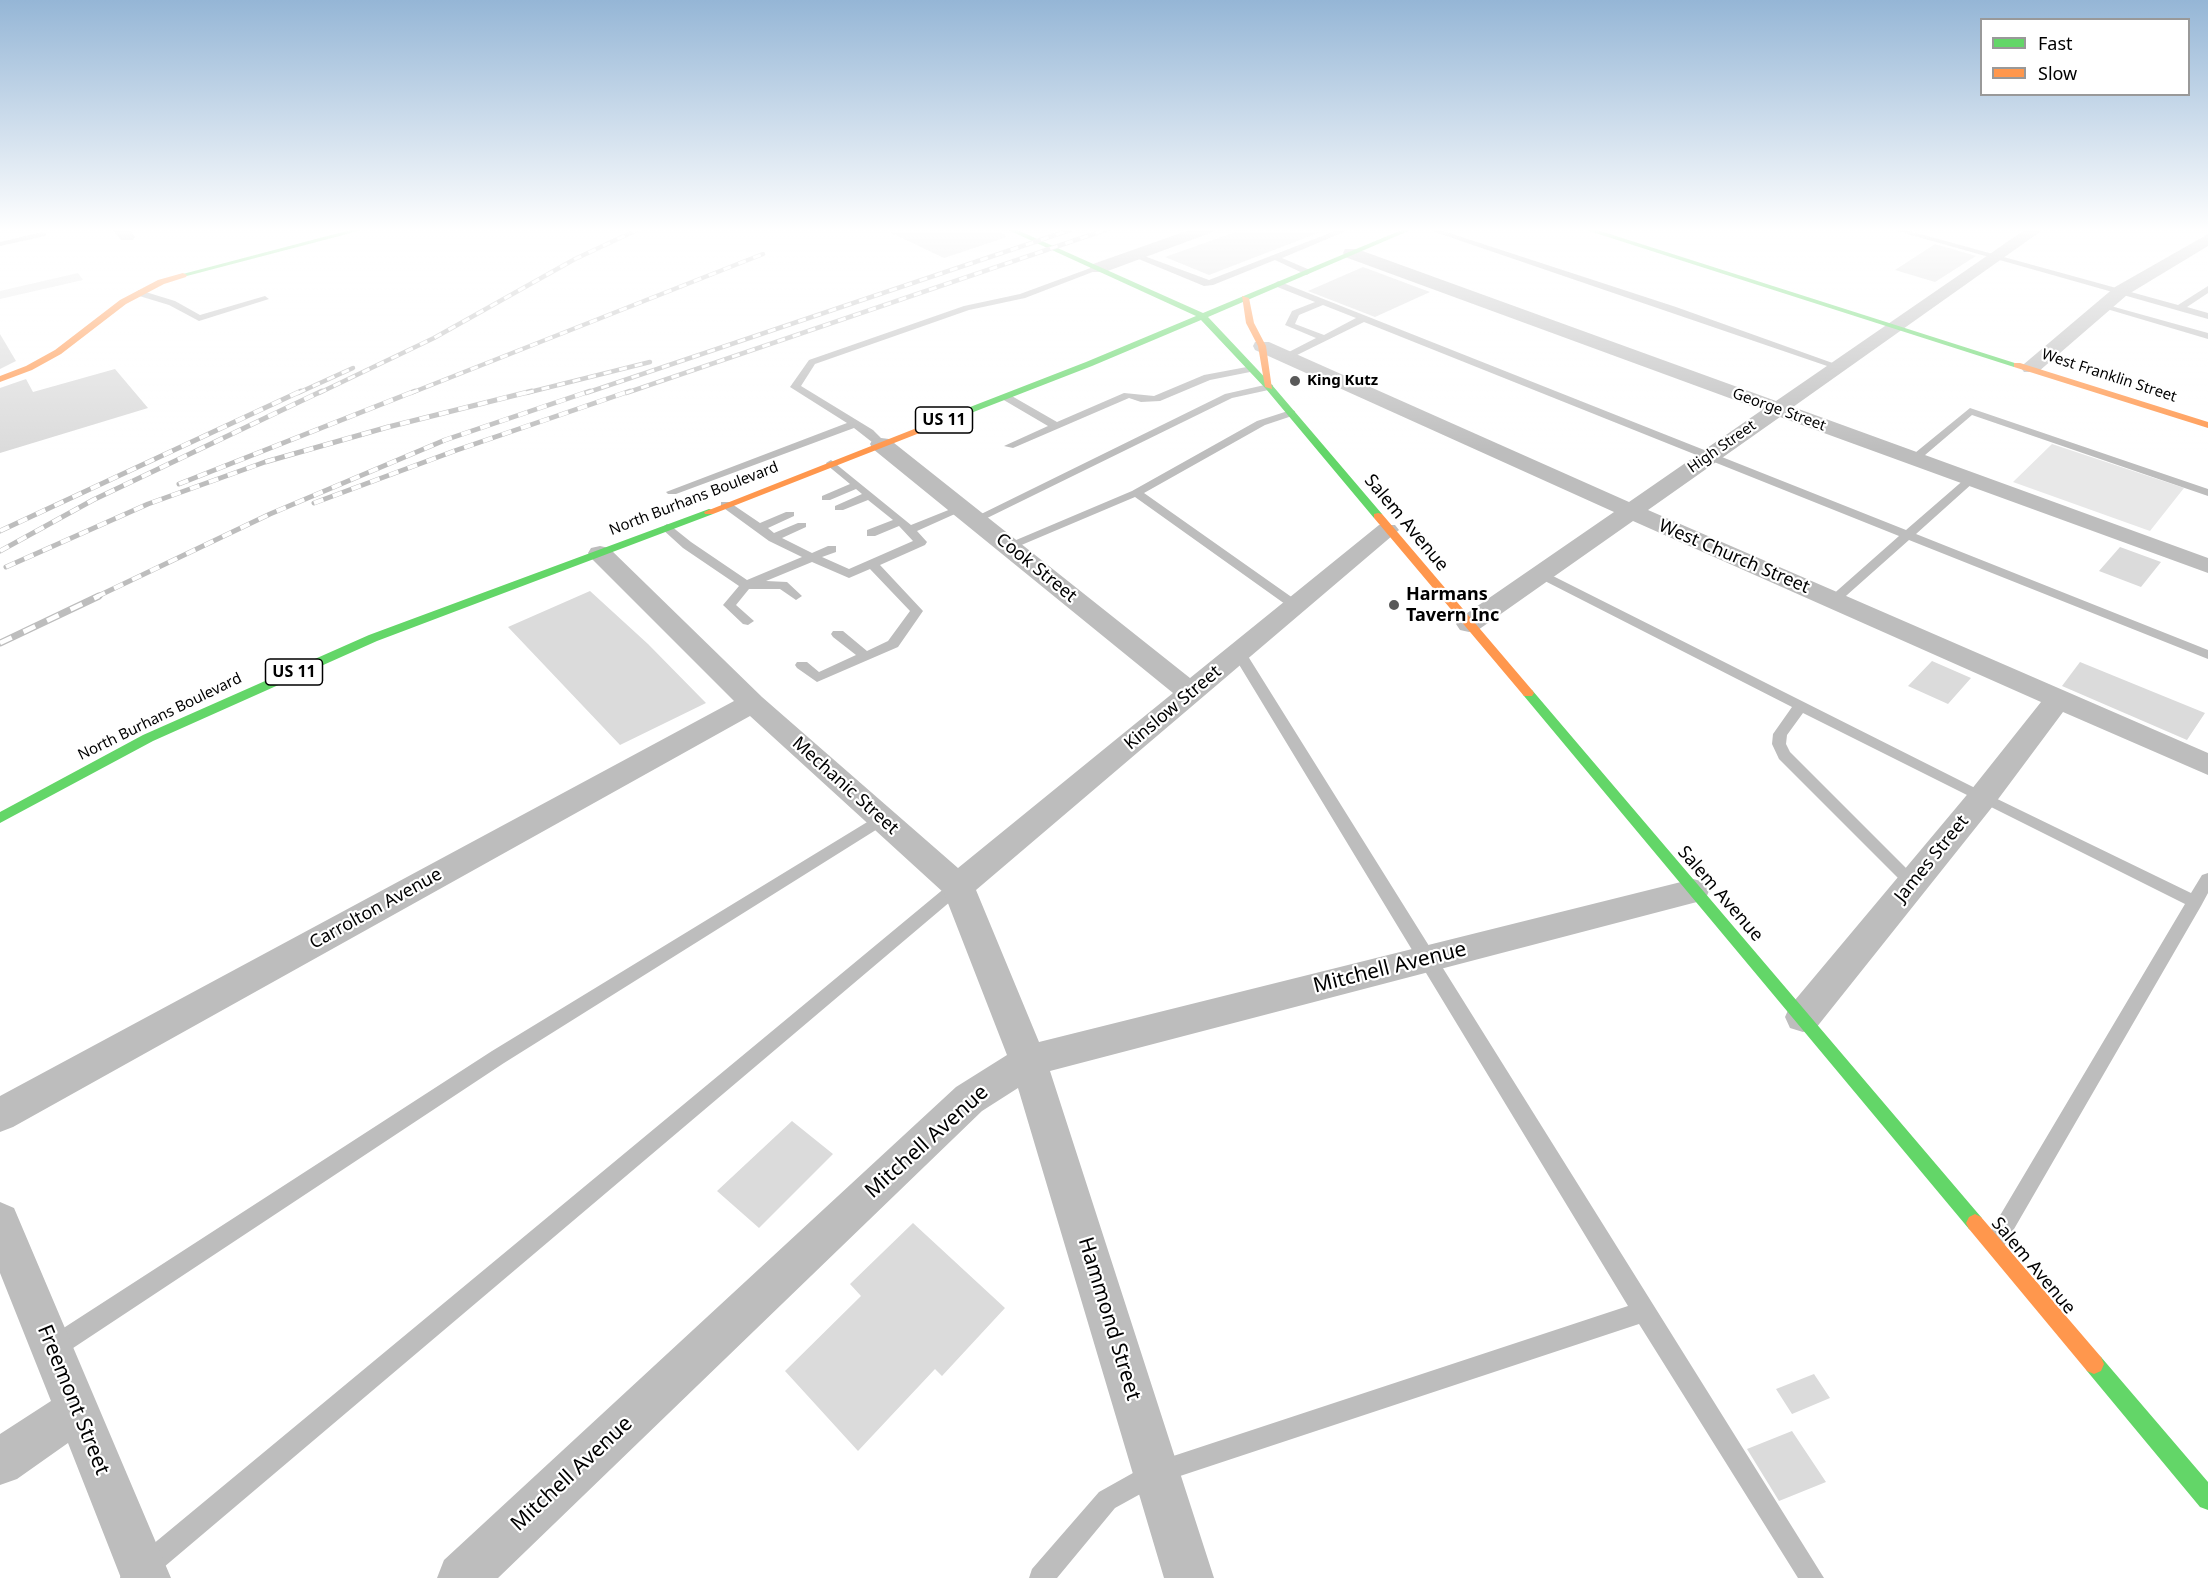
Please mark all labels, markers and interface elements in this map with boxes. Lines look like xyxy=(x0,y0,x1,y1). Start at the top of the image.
legend xyxy=(1980,18,2190,96)
text: Fast xyxy=(2038,31,2073,55)
text: Slow xyxy=(2038,61,2077,85)
street label: West Franklin Street xyxy=(2039,346,2179,406)
place label: King Kutz xyxy=(1307,372,1378,390)
marker: King Kutz xyxy=(1288,374,1302,388)
street label: George Street xyxy=(1730,385,1828,435)
road number: US 11 xyxy=(916,407,972,433)
street label: High Street xyxy=(1684,417,1760,477)
street label: North Burhans Boulevard xyxy=(607,458,781,540)
street label: Salem Avenue xyxy=(1359,470,1453,576)
street label: West Church Street xyxy=(1655,515,1813,599)
street label: Cook Street xyxy=(991,529,1081,607)
place label: Harmans Tavern Inc xyxy=(1406,584,1499,626)
marker: Harmans Tavern Inc xyxy=(1387,598,1401,612)
road number: US 11 xyxy=(266,659,322,685)
street label: Kinslow Street xyxy=(1120,661,1226,755)
street label: North Burhans Boulevard xyxy=(75,670,245,764)
street label: Mechanic Street xyxy=(787,733,903,839)
street label: James Street xyxy=(1890,811,1974,907)
street label: Salem Avenue xyxy=(1673,842,1767,946)
street label: Carrolton Avenue xyxy=(306,864,446,954)
street label: Mitchell Avenue xyxy=(1311,937,1469,999)
street label: Mitchell Avenue xyxy=(860,1080,994,1204)
street label: Salem Avenue xyxy=(1986,1213,2080,1319)
street label: Hammond Street xyxy=(1072,1234,1146,1404)
street label: Freemont Street xyxy=(31,1321,115,1479)
street label: Mitchell Avenue xyxy=(506,1411,638,1537)

